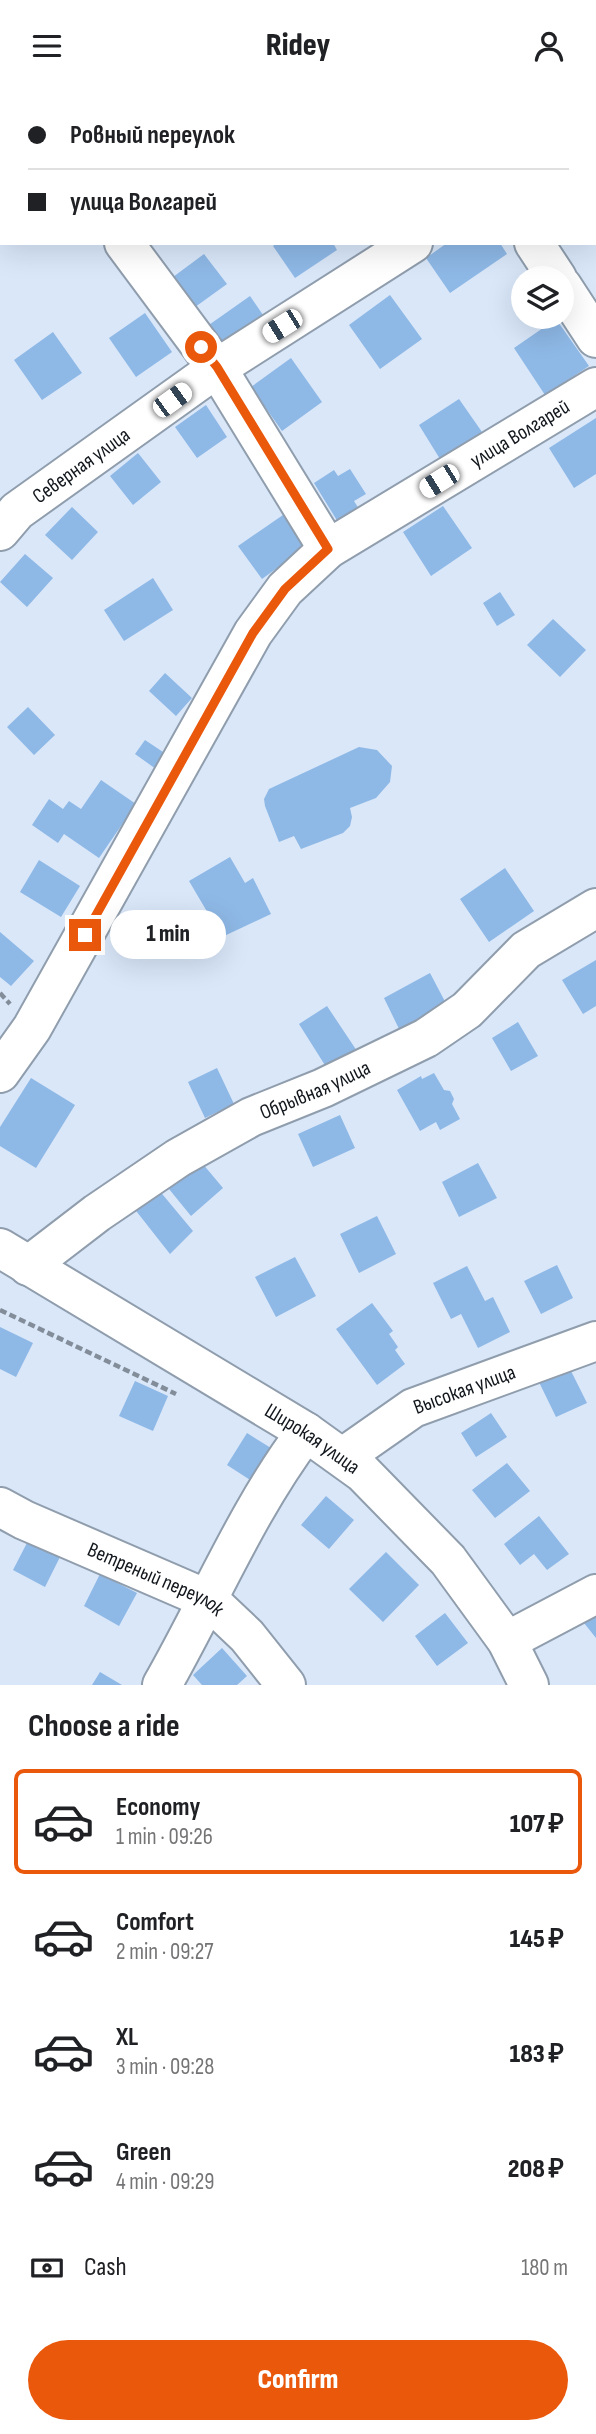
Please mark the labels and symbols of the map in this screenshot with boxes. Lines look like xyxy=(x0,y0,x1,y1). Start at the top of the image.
car xyxy=(259,306,306,346)
route start xyxy=(185,331,217,363)
car xyxy=(149,379,196,421)
street label: улица Волгарей xyxy=(465,394,574,473)
street label: Северная улица xyxy=(27,422,135,508)
car xyxy=(416,461,463,501)
callout: 1 min xyxy=(110,911,225,959)
route end xyxy=(69,919,101,951)
street label: Обрывная улица xyxy=(256,1055,374,1125)
street label: Высокая улица xyxy=(410,1359,519,1419)
street label: Широкая улица xyxy=(260,1398,365,1479)
street label: Ветреный переулок xyxy=(84,1537,230,1621)

